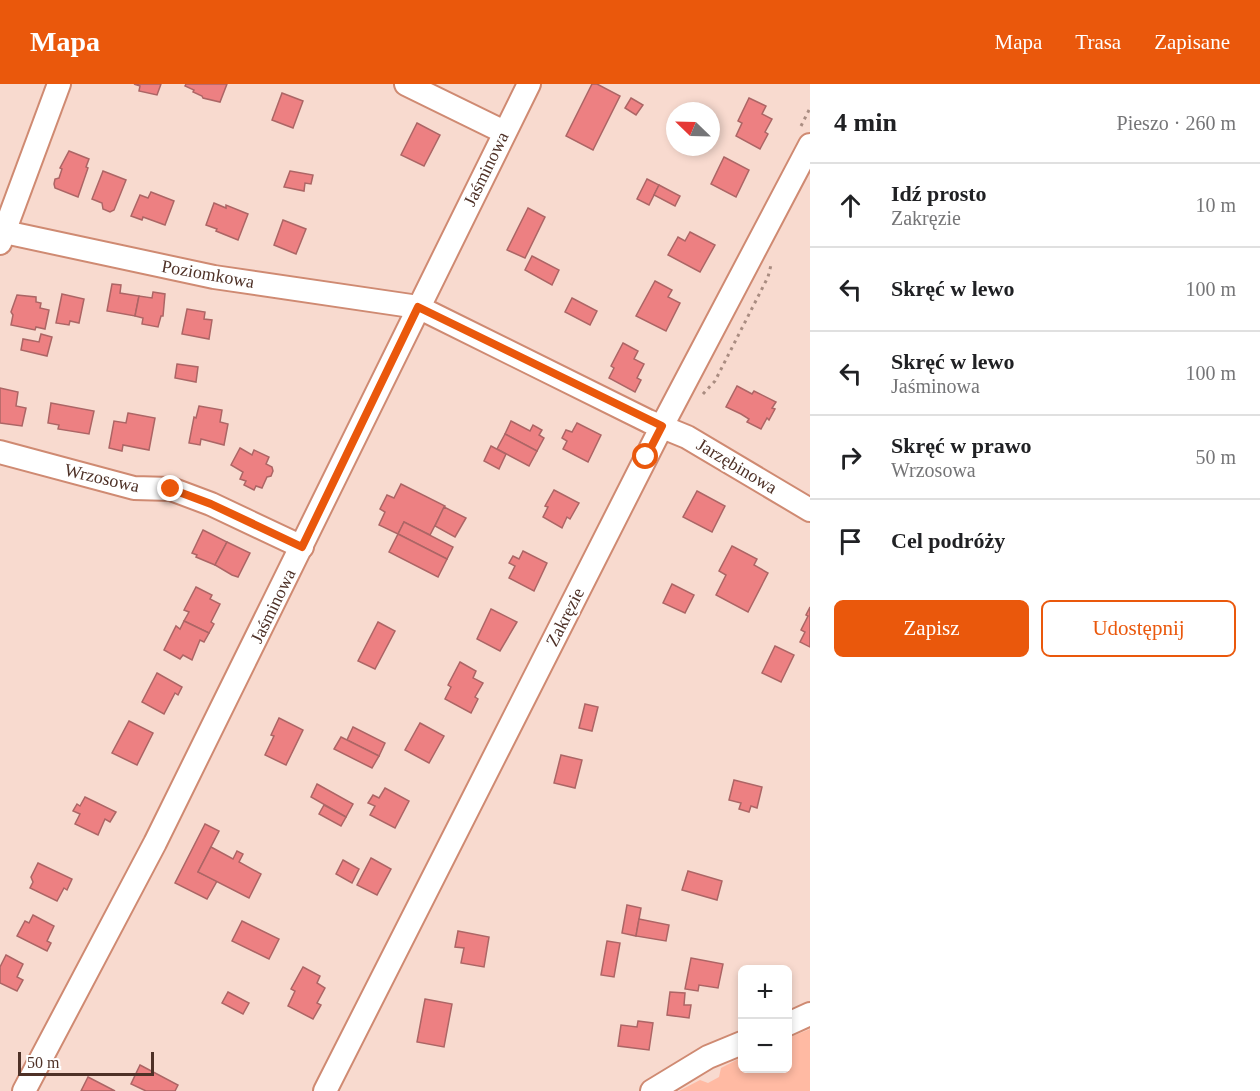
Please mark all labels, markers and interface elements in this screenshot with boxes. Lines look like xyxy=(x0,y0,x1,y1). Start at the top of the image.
text: Mapa xyxy=(30,26,100,57)
text: Mapa xyxy=(994,30,1042,54)
text: Trasa xyxy=(1075,30,1121,54)
text: Zapisane xyxy=(1154,30,1230,54)
north arrow xyxy=(666,102,720,156)
text: 4 min xyxy=(834,108,897,137)
text: Pieszo · 260 m xyxy=(1117,112,1236,134)
street label: Jaśminowa xyxy=(459,129,513,209)
text: Idź prosto xyxy=(891,181,987,206)
icon: ahead xyxy=(834,189,867,222)
text: 10 m xyxy=(1195,194,1236,216)
text: Zakręzie xyxy=(891,207,961,229)
street label: Poziomkowa xyxy=(160,256,256,292)
icon: left xyxy=(834,273,867,306)
text: Skręć w lewo xyxy=(891,276,1014,301)
text: 100 m xyxy=(1185,278,1236,300)
text: Skręć w lewo xyxy=(891,349,1014,374)
icon: left xyxy=(834,357,867,390)
text: 100 m xyxy=(1185,362,1236,384)
text: Jaśminowa xyxy=(891,375,980,397)
text: Skręć w prawo xyxy=(891,433,1032,458)
street label: Jarzębinowa xyxy=(693,434,781,498)
icon: right xyxy=(834,441,867,474)
route start xyxy=(632,443,658,469)
text: 50 m xyxy=(1195,446,1236,468)
text: Wrzosowa xyxy=(891,459,976,481)
street label: Wrzosowa xyxy=(63,460,141,496)
route end xyxy=(157,475,183,501)
icon: arrive xyxy=(834,525,867,558)
text: Cel podróży xyxy=(891,528,1005,553)
street label: Jaśminowa xyxy=(246,566,300,646)
street label: Zakręzie xyxy=(542,584,588,650)
button: Zapisz xyxy=(834,600,1029,657)
button: Udostępnij xyxy=(1041,600,1236,657)
map controls xyxy=(738,965,792,1073)
button: + xyxy=(738,965,792,1019)
button: − xyxy=(738,1019,792,1073)
scale bar xyxy=(18,1049,154,1076)
text: 50 m xyxy=(27,1054,59,1071)

